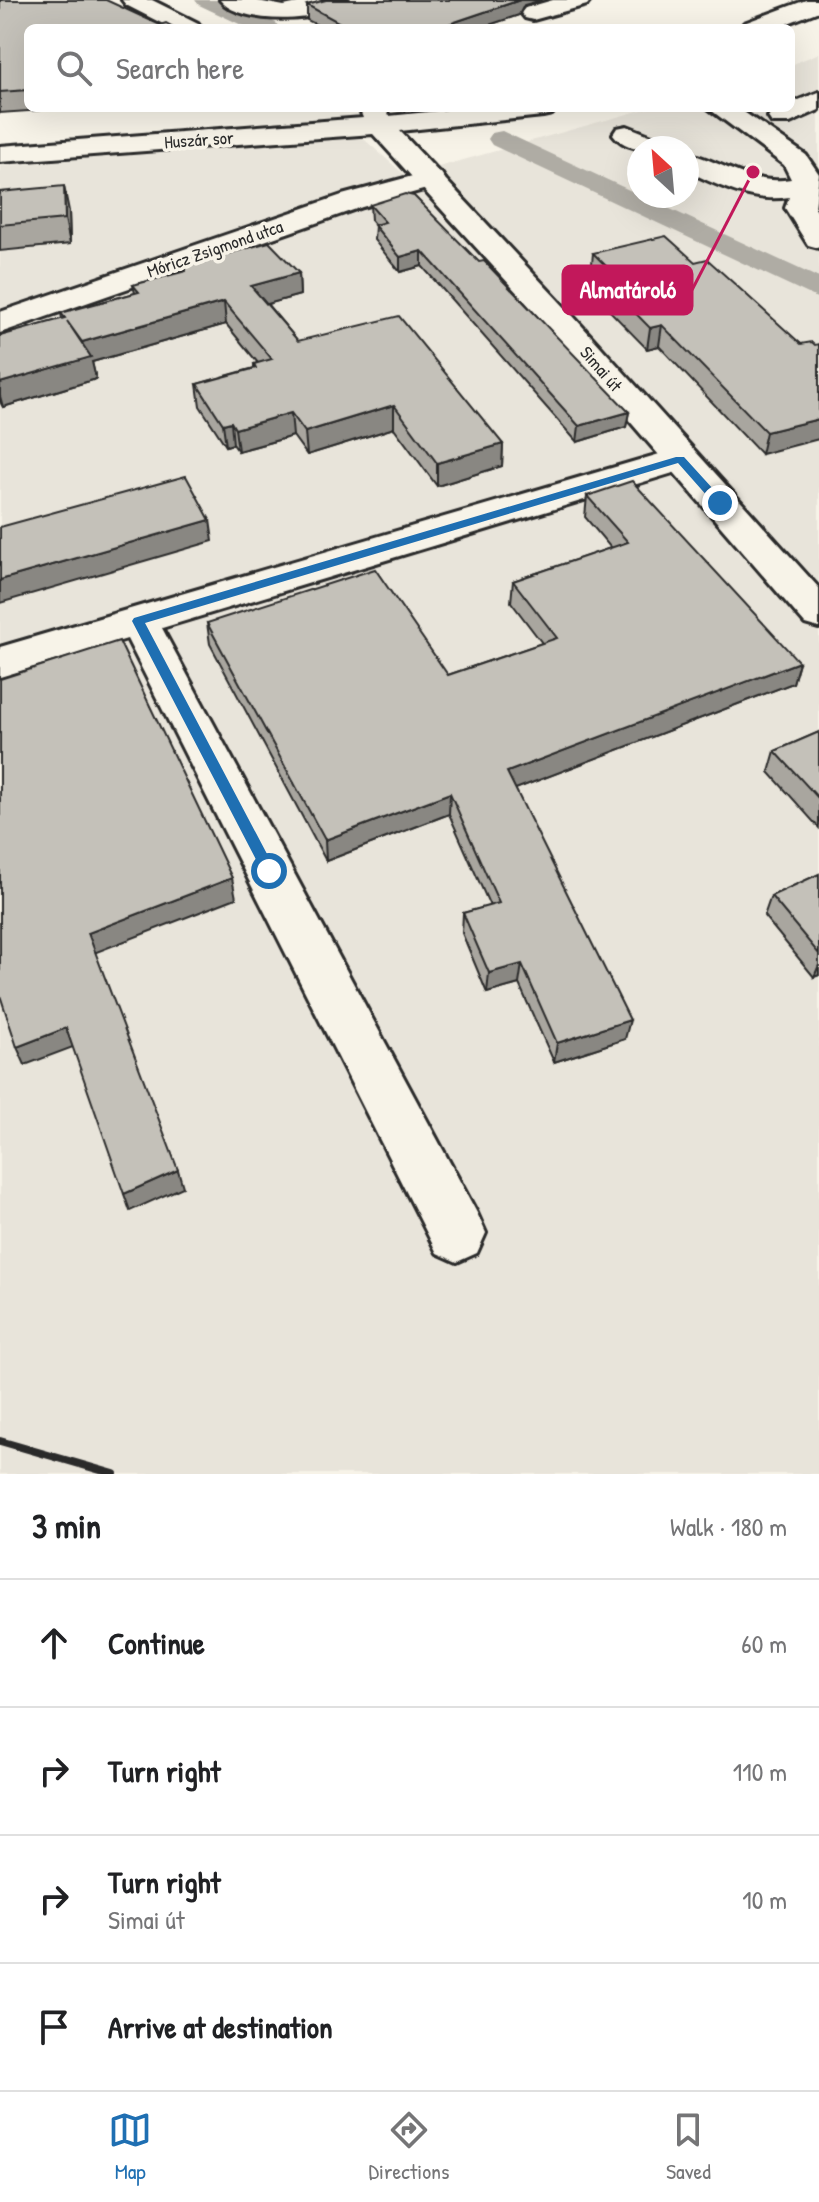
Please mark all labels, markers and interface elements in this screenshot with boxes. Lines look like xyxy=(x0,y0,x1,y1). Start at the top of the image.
search box xyxy=(24,24,795,112)
icon: search xyxy=(52,46,96,90)
text: Search here xyxy=(116,48,244,88)
street label: Huszár sor xyxy=(163,125,235,154)
north arrow xyxy=(627,136,699,208)
street label: Móricz Zsigmond utca xyxy=(144,214,286,283)
callout: Almatároló xyxy=(563,266,692,314)
text: Almatároló xyxy=(580,273,677,305)
street label: Simai út xyxy=(575,340,629,398)
route end xyxy=(702,485,738,521)
route start xyxy=(251,853,287,889)
text: 3 min xyxy=(32,1503,101,1549)
text: Walk · 180 m xyxy=(670,1509,787,1544)
icon: ahead xyxy=(32,1621,76,1665)
text: Continue xyxy=(108,1623,205,1663)
text: 60 m xyxy=(741,1626,787,1661)
icon: right xyxy=(32,1749,76,1793)
text: Turn right xyxy=(108,1751,221,1791)
text: 110 m xyxy=(733,1754,787,1789)
text: Turn right xyxy=(108,1862,221,1902)
icon: right xyxy=(32,1877,76,1921)
text: 10 m xyxy=(742,1882,787,1917)
text: Simai út xyxy=(108,1902,185,1937)
icon: arrive xyxy=(32,2005,76,2049)
text: Arrive at destination xyxy=(108,2007,333,2047)
tab: Map xyxy=(108,2108,152,2186)
tab: Directions xyxy=(369,2108,450,2186)
tab: Saved xyxy=(666,2108,711,2186)

